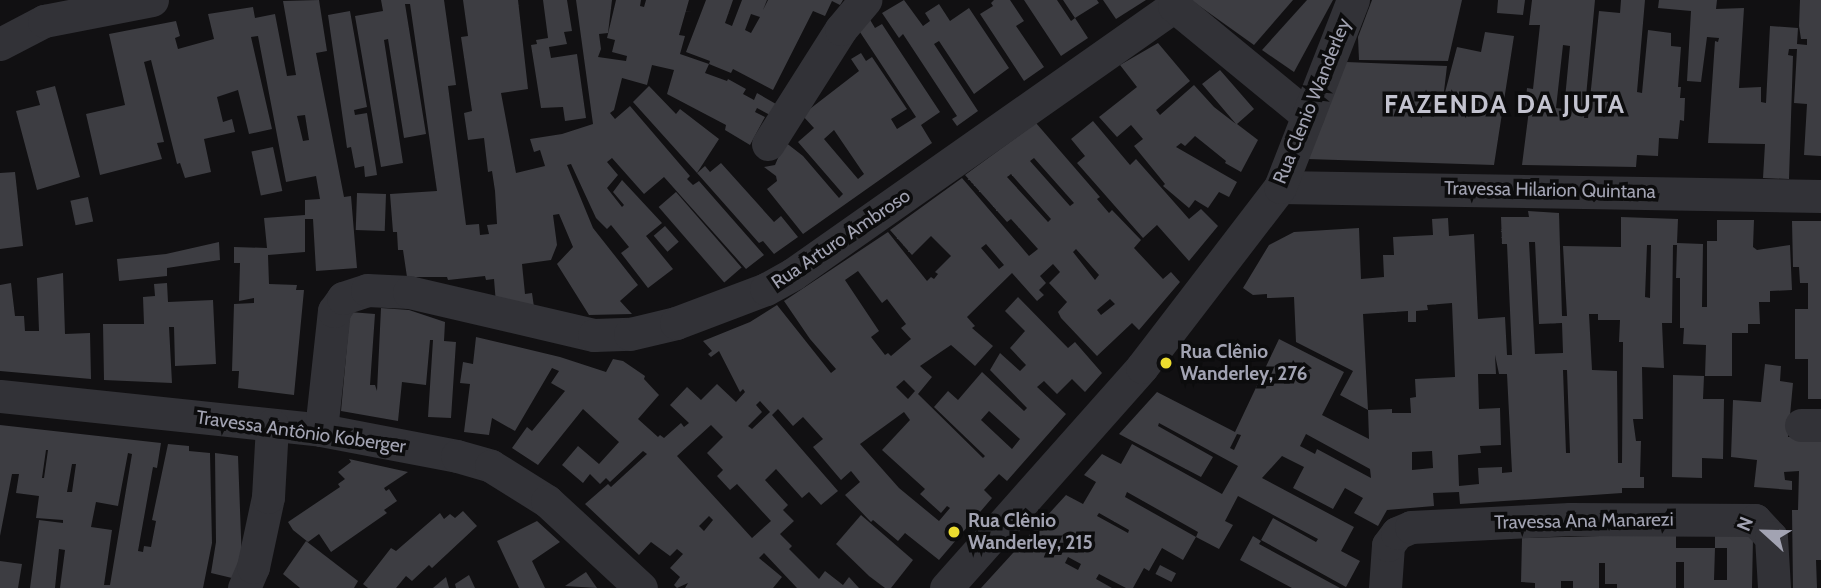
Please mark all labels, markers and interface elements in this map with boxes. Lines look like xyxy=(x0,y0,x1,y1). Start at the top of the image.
street label: Rua Clenio Wanderley xyxy=(1268,15,1356,187)
district label: FAZENDA DA JUTA xyxy=(1386,89,1624,121)
street label: Travessa Hilarion Quintana xyxy=(1444,177,1656,203)
street label: Rua Arturo Ambroso xyxy=(767,184,915,294)
place label: Rua Clênio Wanderley, 276 xyxy=(1180,341,1307,385)
marker: Rua Clênio Wanderley, 276 xyxy=(1158,355,1174,371)
street label: Travessa Antônio Koberger xyxy=(195,406,407,458)
north arrow xyxy=(1730,497,1800,567)
street label: Travessa Ana Manarezi xyxy=(1494,508,1674,534)
place label: Rua Clênio Wanderley, 215 xyxy=(968,510,1093,554)
text: N xyxy=(1732,513,1758,534)
marker: Rua Clênio Wanderley, 215 xyxy=(946,524,962,540)

